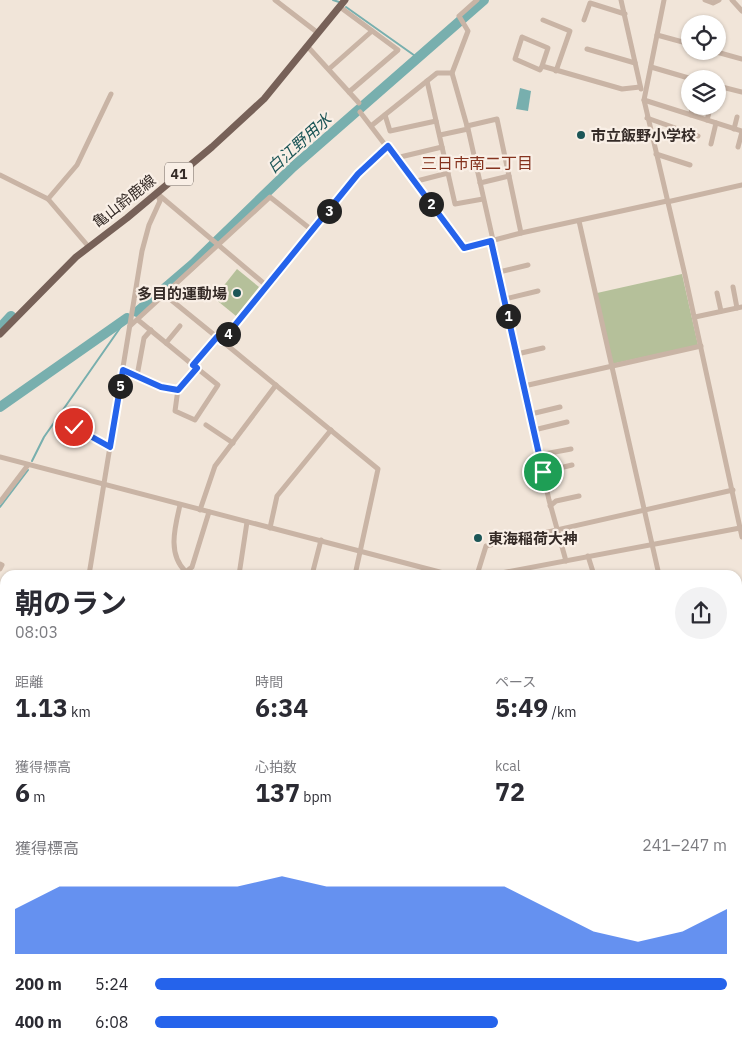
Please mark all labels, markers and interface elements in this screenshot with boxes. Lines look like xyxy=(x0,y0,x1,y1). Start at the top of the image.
map controls xyxy=(681,15,726,115)
button: locate xyxy=(681,15,726,60)
button: layers xyxy=(681,70,726,115)
water label: 白江野用水 xyxy=(263,107,337,177)
place label: 市立飯野小学校 xyxy=(591,126,696,145)
marker: 市立飯野小学校 xyxy=(575,129,587,141)
district label: 三日市南二丁目 xyxy=(421,153,533,173)
road number: 41 xyxy=(165,162,193,185)
street label: 亀山鈴鹿線 xyxy=(89,170,159,232)
pin: 2 xyxy=(418,192,444,216)
text: 2 xyxy=(427,195,436,213)
pin: 3 xyxy=(316,198,342,224)
text: 3 xyxy=(325,202,334,220)
place label: 多目的運動場 xyxy=(137,284,227,303)
marker: 多目的運動場 xyxy=(231,287,243,299)
pin: 1 xyxy=(496,304,520,328)
text: 1 xyxy=(504,307,513,325)
pin: 4 xyxy=(216,322,240,346)
text: 4 xyxy=(224,325,233,343)
pin: 5 xyxy=(108,374,132,398)
text: 5 xyxy=(116,377,125,395)
pin xyxy=(53,406,95,448)
icon: check xyxy=(60,413,88,441)
pin xyxy=(522,451,564,493)
icon: arrive xyxy=(529,458,557,486)
place label: 東海稲荷大神 xyxy=(488,529,578,548)
marker: 東海稲荷大神 xyxy=(472,532,484,544)
text: 朝のラン xyxy=(15,584,127,621)
button: share xyxy=(675,587,727,639)
text: 08:03 xyxy=(15,622,58,642)
text: 距離 xyxy=(15,673,43,691)
text: 時間 xyxy=(255,673,283,691)
text: ペース xyxy=(495,673,536,691)
text: 1.13 xyxy=(15,691,68,724)
text: 6:34 xyxy=(255,691,308,724)
text: 5:49 xyxy=(495,691,548,724)
text: km xyxy=(68,703,91,721)
text: /km xyxy=(548,703,577,721)
text: kcal xyxy=(495,757,520,775)
text: 獲得標高 xyxy=(15,758,71,776)
text: 心拍数 xyxy=(255,758,297,776)
text: 72 xyxy=(495,775,525,808)
text: 6 xyxy=(15,776,30,809)
text: 137 xyxy=(255,776,300,809)
text: m xyxy=(30,788,46,806)
text: bpm xyxy=(300,788,332,806)
text: 241–247 m xyxy=(642,835,727,855)
text: 獲得標高 xyxy=(15,838,79,858)
text: 200 m xyxy=(15,974,62,994)
text: 5:24 xyxy=(95,974,128,994)
text: 400 m xyxy=(15,1012,62,1032)
text: 6:08 xyxy=(95,1012,128,1032)

